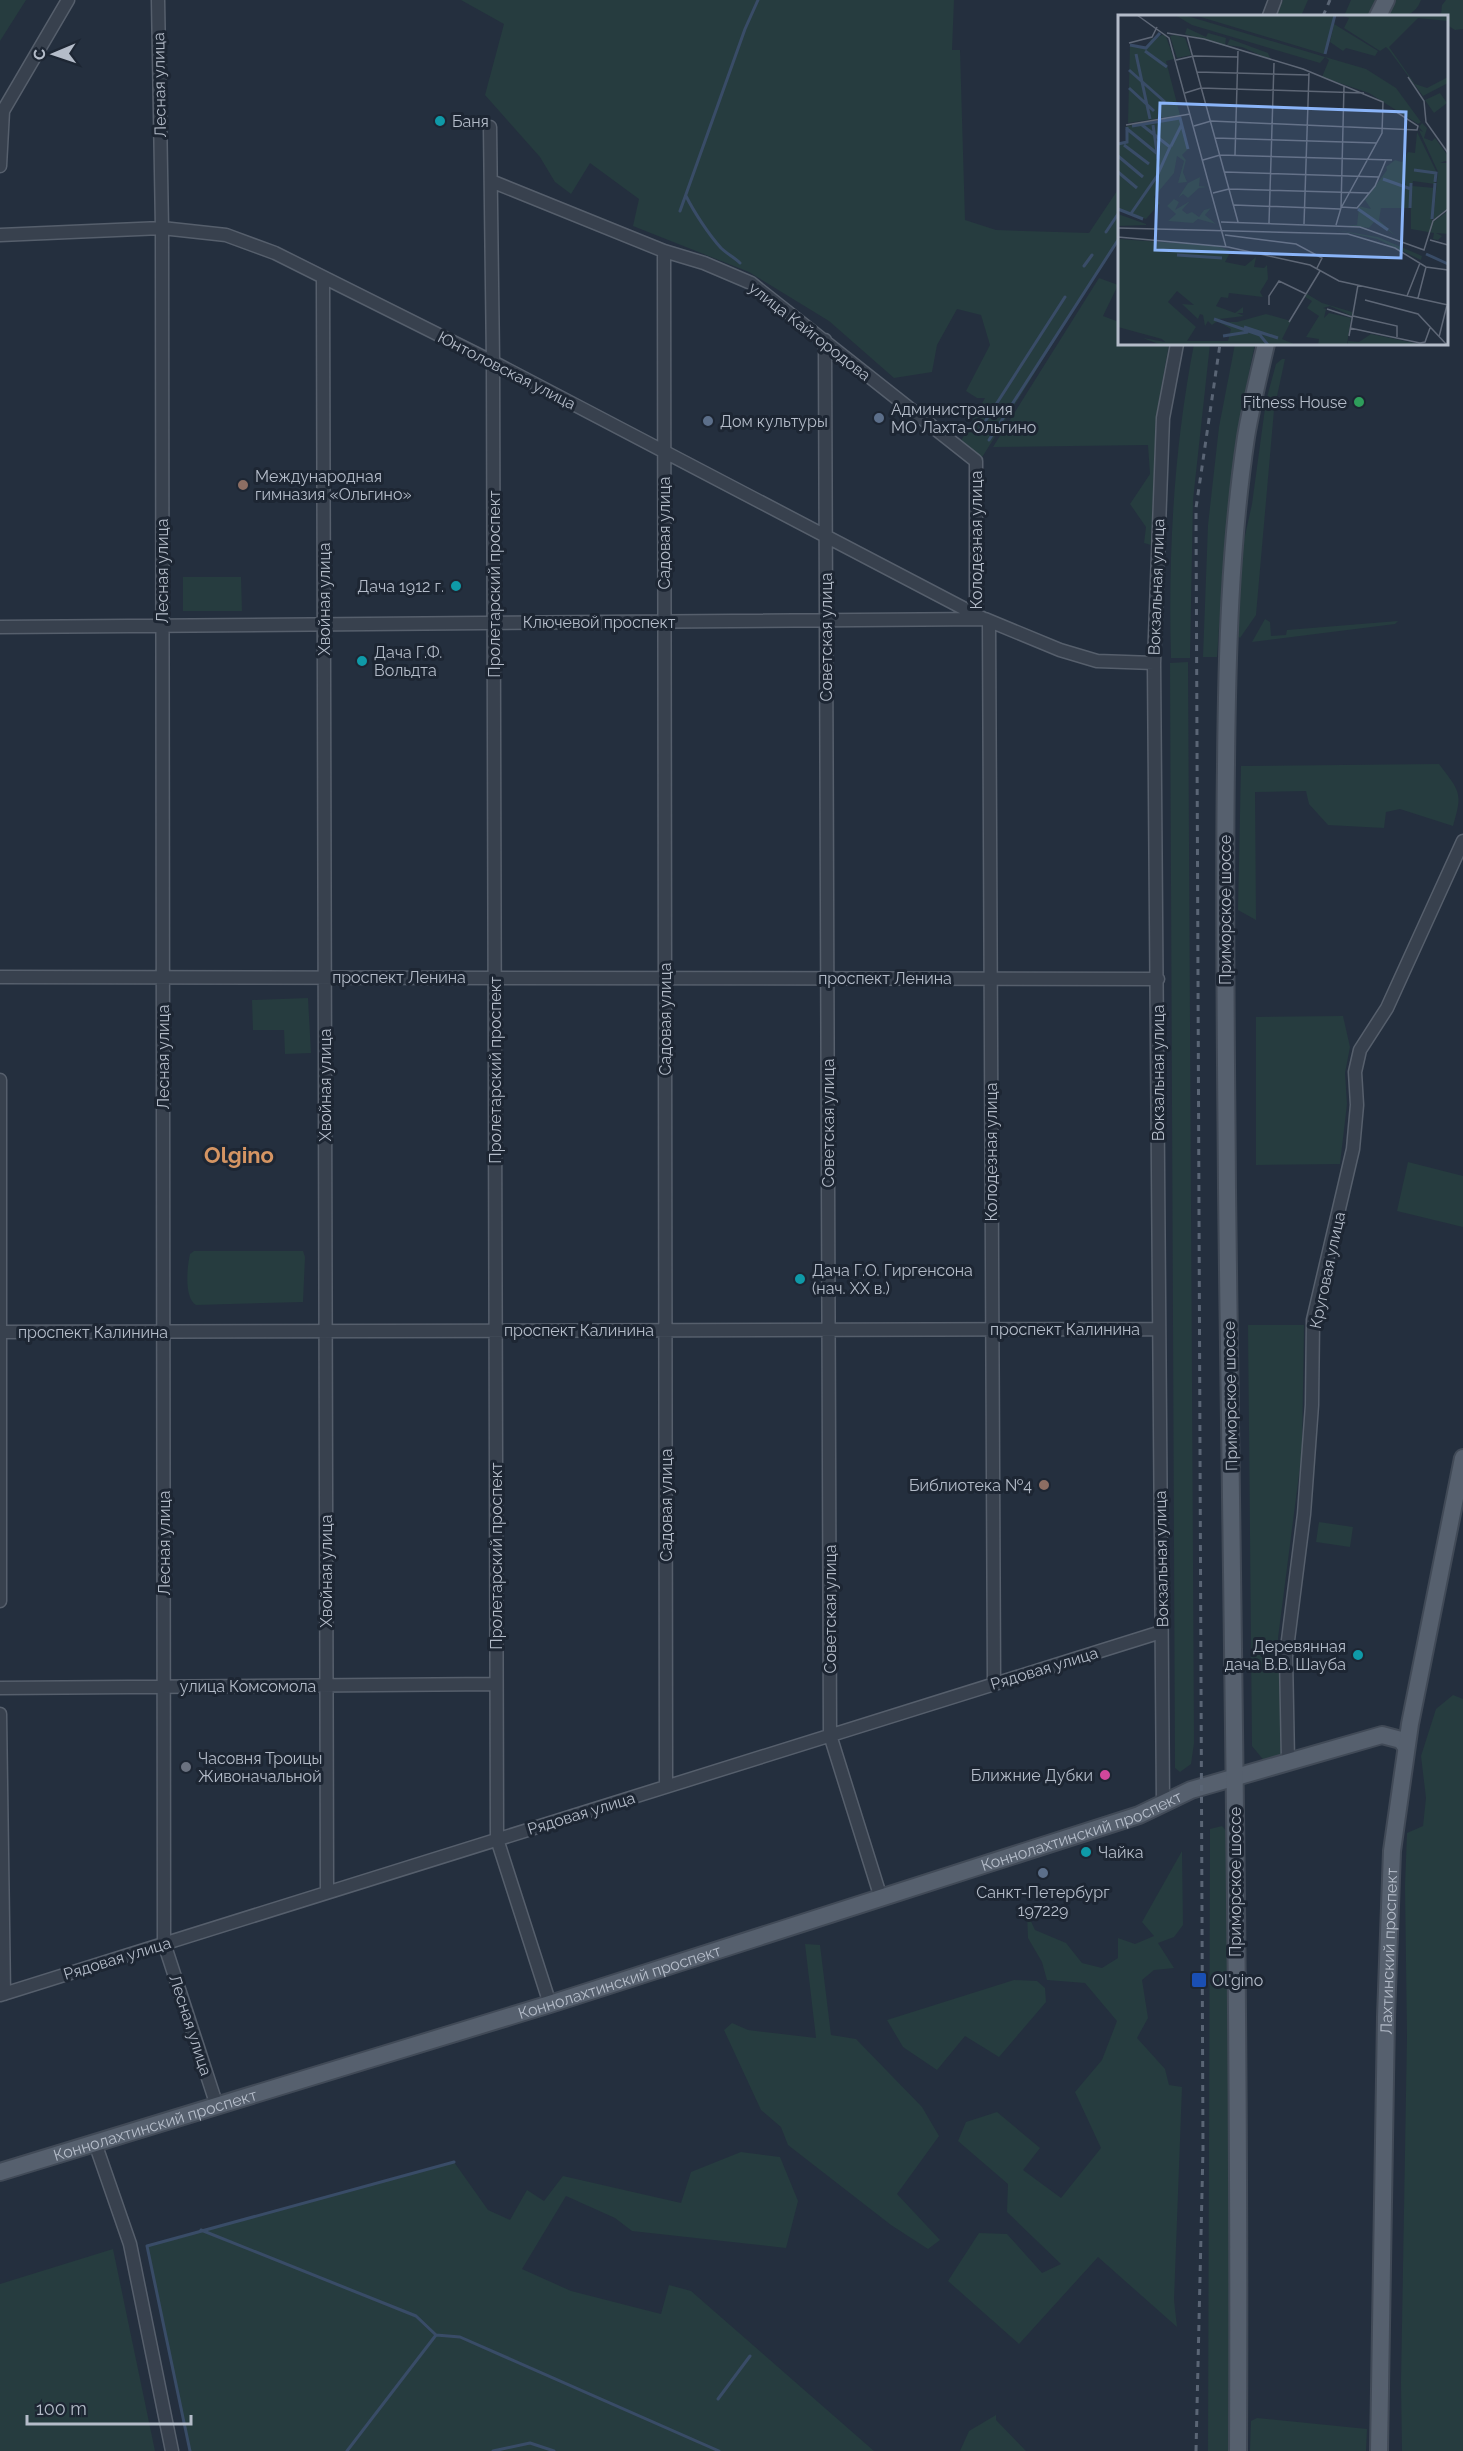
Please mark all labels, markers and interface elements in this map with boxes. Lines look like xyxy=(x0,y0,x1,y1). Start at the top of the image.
inset map xyxy=(1118,15,1448,345)
north arrow xyxy=(24,24,84,84)
street label: Лесная улица xyxy=(149,32,170,138)
text: С xyxy=(30,49,49,60)
place label: Баня xyxy=(452,112,489,131)
marker: Баня xyxy=(433,114,447,128)
street label: улица Кайгородова xyxy=(745,278,874,385)
street label: Юнтоловская улица xyxy=(435,327,579,413)
place label: Fitness House xyxy=(1243,393,1347,412)
marker: Fitness House xyxy=(1352,395,1366,409)
place label: Администрация МО Лахта-Ольгино xyxy=(891,400,1036,437)
marker: Администрация МО Лахта-Ольгино xyxy=(872,411,886,425)
place label: Дом культуры xyxy=(720,412,828,431)
marker: Дом культуры xyxy=(701,414,715,428)
place label: Международная гимназия «Ольгино» xyxy=(255,467,412,504)
street label: Колодезная улица xyxy=(967,470,986,610)
street label: Садовая улица xyxy=(655,477,674,589)
marker: Международная гимназия «Ольгино» xyxy=(236,478,250,492)
street label: Пролетарский проспект xyxy=(485,490,504,678)
street label: Лесная улица xyxy=(153,518,172,624)
street label: Вокзальная улица xyxy=(1145,518,1168,656)
street label: Хвойная улица xyxy=(315,543,334,655)
street label: Советская улица xyxy=(817,572,836,702)
place label: Дача 1912 г. xyxy=(357,577,444,596)
marker: Дача 1912 г. xyxy=(449,579,463,593)
street label: Ключевой проспект xyxy=(523,613,676,632)
place label: Дача Г.Ф. Вольдта xyxy=(374,643,442,680)
marker: Дача Г.Ф. Вольдта xyxy=(355,654,369,668)
street label: Приморское шоссе xyxy=(1216,835,1235,985)
street label: Садовая улица xyxy=(656,963,675,1075)
street label: проспект Ленина xyxy=(332,968,466,987)
street label: проспект Ленина xyxy=(818,969,952,988)
street label: Пролетарский проспект xyxy=(486,976,505,1164)
street label: Лесная улица xyxy=(154,1004,173,1110)
street label: Вокзальная улица xyxy=(1149,1005,1168,1141)
street label: Хвойная улица xyxy=(316,1029,335,1141)
street label: Советская улица xyxy=(819,1058,838,1188)
street label: Колодезная улица xyxy=(982,1082,1001,1222)
district label: Olgino xyxy=(204,1142,274,1168)
street label: Круговая улица xyxy=(1306,1210,1349,1330)
place label: Дача Г.О. Гиргенсона (нач. XX в.) xyxy=(812,1261,973,1298)
marker: Дача Г.О. Гиргенсона (нач. XX в.) xyxy=(793,1272,807,1286)
street label: проспект Калинина xyxy=(990,1320,1140,1339)
street label: проспект Калинина xyxy=(504,1321,654,1340)
street label: Приморское шоссе xyxy=(1220,1321,1241,1471)
street label: проспект Калинина xyxy=(18,1323,168,1342)
street label: Садовая улица xyxy=(657,1449,676,1561)
street label: Пролетарский проспект xyxy=(487,1462,506,1650)
place label: Библиотека №4 xyxy=(909,1476,1032,1495)
marker: Библиотека №4 xyxy=(1037,1478,1051,1492)
street label: Лесная улица xyxy=(155,1490,174,1596)
street label: Вокзальная улица xyxy=(1151,1490,1172,1628)
street label: Хвойная улица xyxy=(317,1515,336,1627)
street label: Советская улица xyxy=(821,1544,840,1674)
place label: Деревянная дача В.В. Шауба xyxy=(1225,1637,1346,1674)
street label: Рядовая улица xyxy=(988,1643,1100,1694)
marker: Деревянная дача В.В. Шауба xyxy=(1351,1648,1365,1662)
street label: улица Комсомола xyxy=(180,1677,316,1696)
place label: Часовня Троицы Живоначальной xyxy=(198,1749,322,1786)
marker: Часовня Троицы Живоначальной xyxy=(179,1760,193,1774)
place label: Ближние Дубки xyxy=(971,1766,1093,1785)
marker: Ближние Дубки xyxy=(1098,1768,1112,1782)
street label: Коннолахтинский проспект xyxy=(979,1787,1185,1875)
street label: Рядовая улица xyxy=(525,1788,637,1839)
street label: Приморское шоссе xyxy=(1226,1807,1245,1957)
place label: Чайка xyxy=(1098,1843,1144,1862)
marker: Чайка xyxy=(1079,1845,1093,1859)
marker: Санкт-Петербург 197229 xyxy=(1036,1866,1050,1880)
street label: Лахтинский проспект xyxy=(1377,1867,1401,2035)
place label: Санкт-Петербург 197229 xyxy=(976,1883,1110,1920)
street label: Рядовая улица xyxy=(61,1933,173,1984)
street label: Коннолахтинский проспект xyxy=(516,1941,724,2023)
marker: Ol'gino xyxy=(1190,1971,1208,1989)
place label: Ol'gino xyxy=(1212,1971,1263,1990)
street label: Лесная улица xyxy=(165,1972,216,2078)
street label: Коннолахтинский проспект xyxy=(51,2085,259,2165)
scale bar xyxy=(27,2388,190,2426)
text: 100 m xyxy=(36,2398,87,2419)

